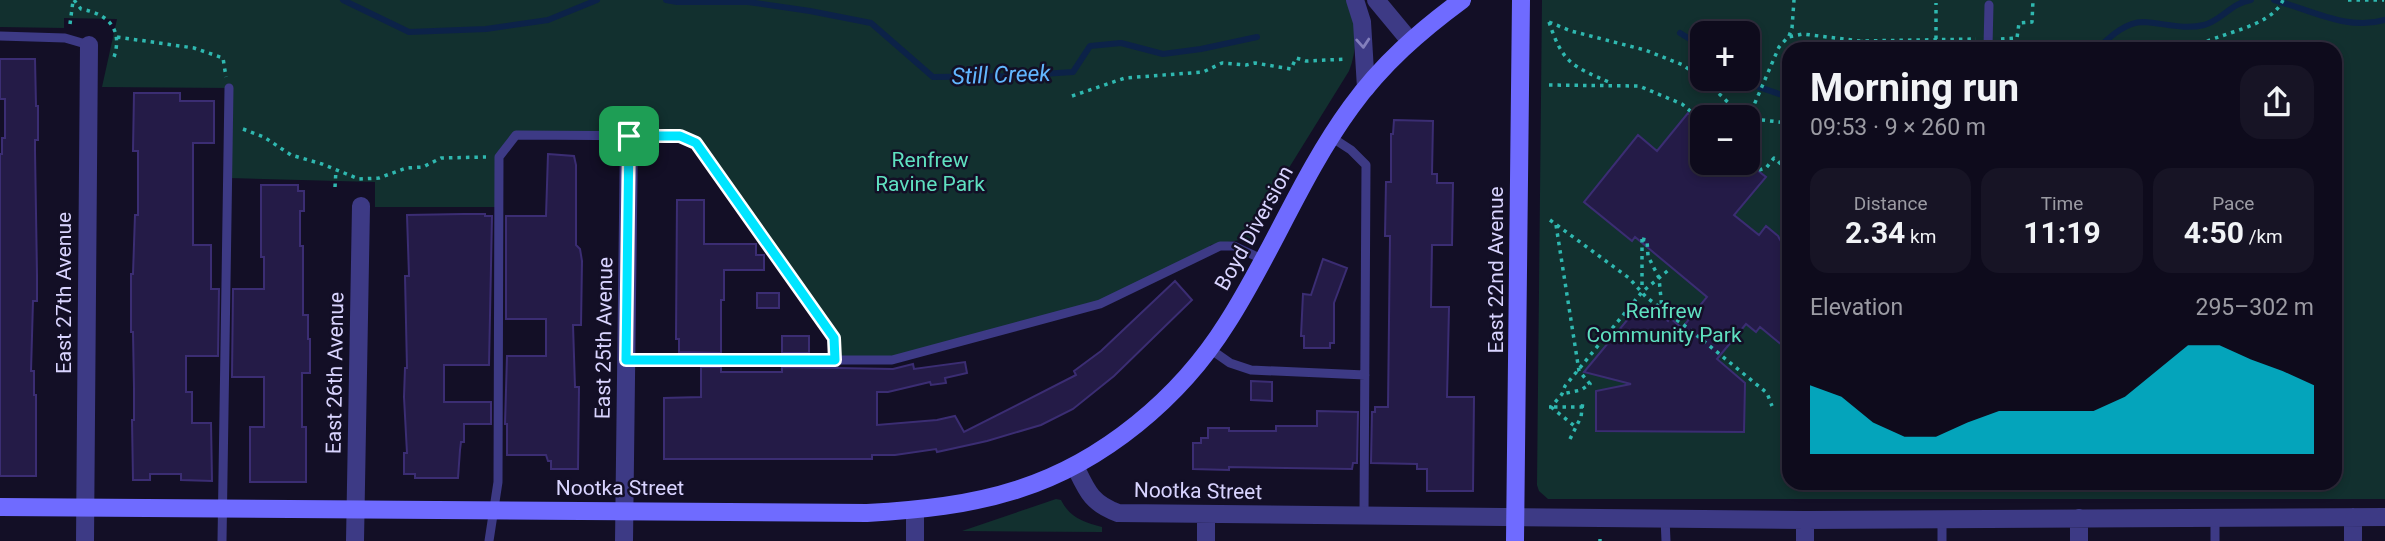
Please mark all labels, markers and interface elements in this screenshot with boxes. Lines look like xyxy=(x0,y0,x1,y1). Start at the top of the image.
map controls xyxy=(1690,21,1760,175)
button: + xyxy=(1690,21,1760,91)
one-way arrow xyxy=(1356,38,1371,49)
water label: Still Creek xyxy=(951,60,1052,90)
button: share xyxy=(2240,65,2314,139)
text: Morning run xyxy=(1810,66,2019,110)
button: − xyxy=(1690,105,1760,175)
pin xyxy=(599,106,659,166)
text: 09:53 · 9 × 260 m xyxy=(1810,114,1986,141)
icon: arrive xyxy=(610,117,648,155)
park label: Renfrew Ravine Park xyxy=(875,148,985,196)
street label: Boyd Diversion xyxy=(1210,162,1298,294)
street label: East 22nd Avenue xyxy=(1484,186,1508,354)
text: Distance xyxy=(1854,192,1928,215)
text: Time xyxy=(2041,192,2083,215)
text: Pace xyxy=(2212,192,2254,215)
street label: East 27th Avenue xyxy=(52,212,76,374)
text: 2.34 xyxy=(1845,215,1905,250)
text: 11:19 xyxy=(2023,215,2101,250)
text: 4:50 xyxy=(2184,215,2244,250)
text: km xyxy=(1905,225,1936,248)
text: /km xyxy=(2244,225,2283,248)
street label: East 25th Avenue xyxy=(591,257,617,419)
street label: East 26th Avenue xyxy=(322,292,348,454)
text: Elevation xyxy=(1810,294,1903,321)
text: 295–302 m xyxy=(2195,294,2314,321)
park label: Renfrew Community Park xyxy=(1586,299,1742,347)
street label: Nootka Street xyxy=(556,476,684,500)
street label: Nootka Street xyxy=(1134,478,1263,504)

